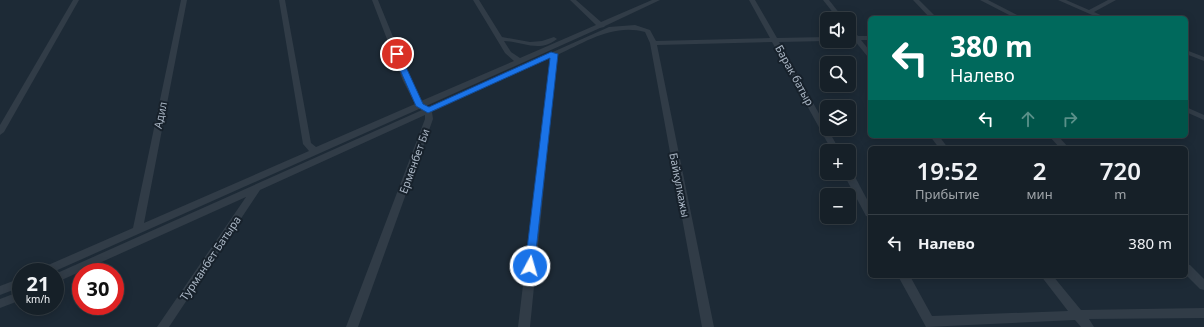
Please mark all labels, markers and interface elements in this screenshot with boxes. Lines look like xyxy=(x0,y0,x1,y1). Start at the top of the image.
map controls xyxy=(820,12,856,224)
button: sound xyxy=(820,12,856,48)
text: 380 m xyxy=(950,27,1033,65)
icon: left xyxy=(884,32,936,84)
pin xyxy=(380,37,414,71)
street label: Барак батыр xyxy=(772,42,818,108)
icon: arrive xyxy=(386,43,408,65)
button: search xyxy=(820,56,856,92)
text: Налево xyxy=(950,63,1015,87)
street label: Адил xyxy=(150,100,170,130)
button: layers xyxy=(820,100,856,136)
icon: left xyxy=(975,108,997,130)
icon: ahead xyxy=(1017,108,1039,130)
icon: right xyxy=(1059,108,1081,130)
street label: Ерменбет Би xyxy=(395,126,433,196)
button: + xyxy=(820,144,856,180)
street label: Байкулкажы xyxy=(666,152,694,218)
text: 19:52 xyxy=(917,154,978,187)
text: 2 xyxy=(1033,154,1046,187)
text: 720 xyxy=(1100,154,1141,187)
text: Прибытие xyxy=(915,185,980,203)
text: мин xyxy=(1027,185,1053,203)
text: m xyxy=(1114,185,1126,203)
button: − xyxy=(820,188,856,224)
street label: Турманбет Батыра xyxy=(176,213,244,303)
icon: left xyxy=(884,232,906,254)
text: Налево xyxy=(918,233,975,253)
text: 380 m xyxy=(1128,233,1172,253)
position arrow xyxy=(509,245,551,287)
speed limit sign: 30 xyxy=(72,263,124,315)
text: 21 xyxy=(27,270,49,297)
text: km/h xyxy=(26,292,50,306)

